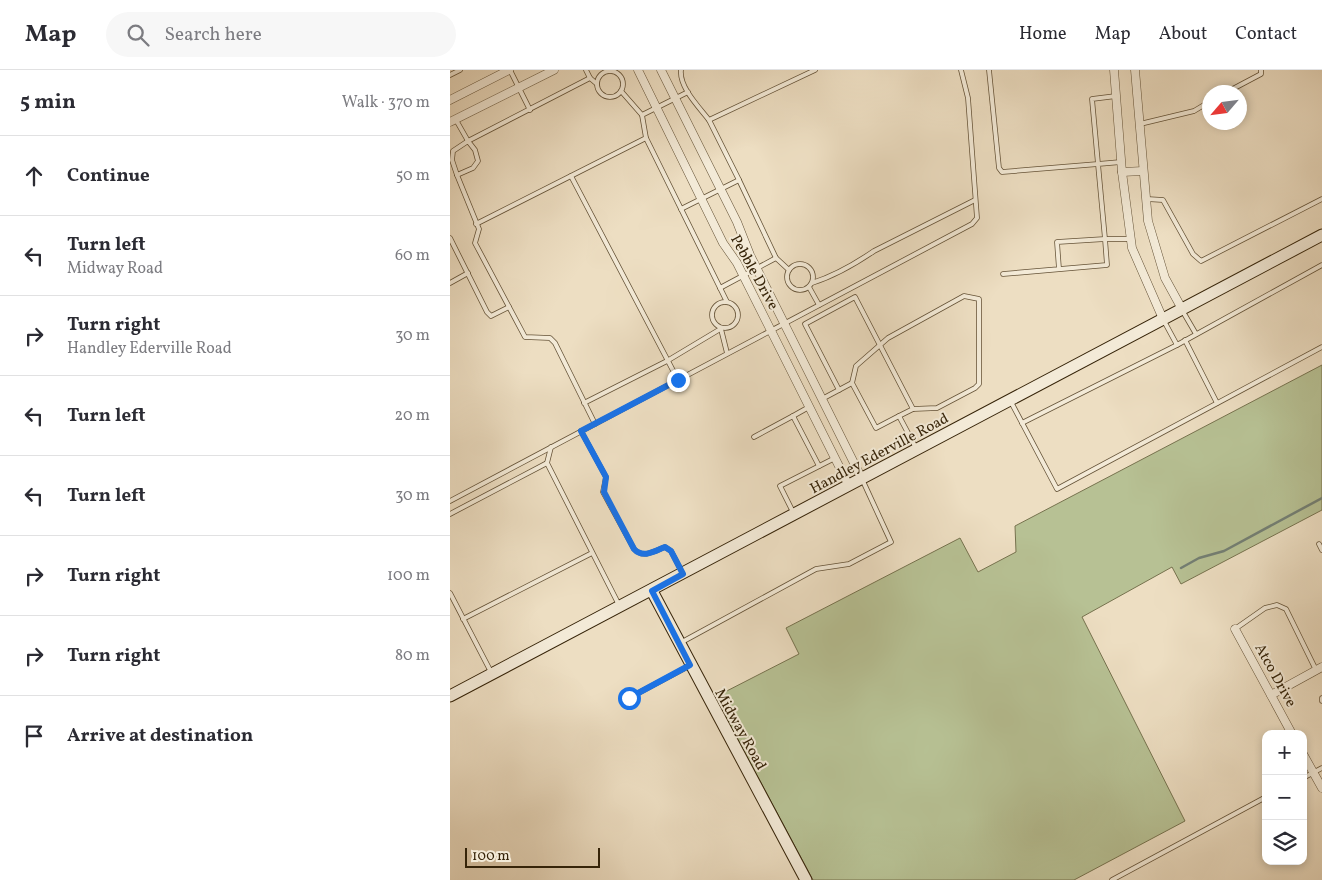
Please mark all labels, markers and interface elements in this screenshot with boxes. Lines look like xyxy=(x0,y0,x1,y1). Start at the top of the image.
search box xyxy=(106,12,456,57)
text: Map xyxy=(25,18,76,52)
icon: search xyxy=(124,21,152,49)
text: Search here xyxy=(164,22,262,48)
text: Home xyxy=(1019,22,1067,47)
text: Map xyxy=(1095,22,1131,47)
text: About xyxy=(1159,22,1207,47)
text: Contact xyxy=(1235,22,1297,47)
north arrow xyxy=(1202,85,1247,130)
text: 5 min xyxy=(20,88,76,117)
text: Walk · 370 m xyxy=(342,92,430,114)
icon: ahead xyxy=(20,162,48,190)
text: Continue xyxy=(67,163,150,189)
text: 50 m xyxy=(396,165,430,187)
street label: Pebble Drive xyxy=(724,231,783,314)
text: Turn left xyxy=(67,232,146,258)
icon: left xyxy=(20,242,48,270)
text: 60 m xyxy=(395,245,430,267)
text: Midway Road xyxy=(67,258,163,280)
text: Turn right xyxy=(67,312,160,338)
icon: right xyxy=(20,322,48,350)
text: 30 m xyxy=(395,325,430,347)
text: Handley Ederville Road xyxy=(67,338,232,360)
route end xyxy=(667,369,690,392)
icon: left xyxy=(20,402,48,430)
text: Turn left xyxy=(67,403,146,429)
text: 20 m xyxy=(395,405,430,427)
street label: Handley Ederville Road xyxy=(807,409,953,500)
icon: left xyxy=(20,482,48,510)
text: Turn left xyxy=(67,483,146,509)
text: 30 m xyxy=(395,485,430,507)
icon: right xyxy=(20,562,48,590)
text: Turn right xyxy=(67,563,160,589)
text: 100 m xyxy=(387,565,430,587)
street label: Atco Drive xyxy=(1249,640,1301,711)
icon: right xyxy=(20,642,48,670)
text: Turn right xyxy=(67,643,160,669)
text: 80 m xyxy=(395,645,430,667)
street label: Midway Road xyxy=(709,685,771,774)
route start xyxy=(618,687,641,710)
icon: arrive xyxy=(20,722,48,750)
text: Arrive at destination xyxy=(67,723,253,749)
map controls xyxy=(1262,730,1307,865)
button: + xyxy=(1262,730,1307,775)
button: − xyxy=(1262,775,1307,820)
button: layers xyxy=(1262,820,1307,865)
scale bar xyxy=(465,845,600,868)
text: 100 m xyxy=(472,847,510,866)

